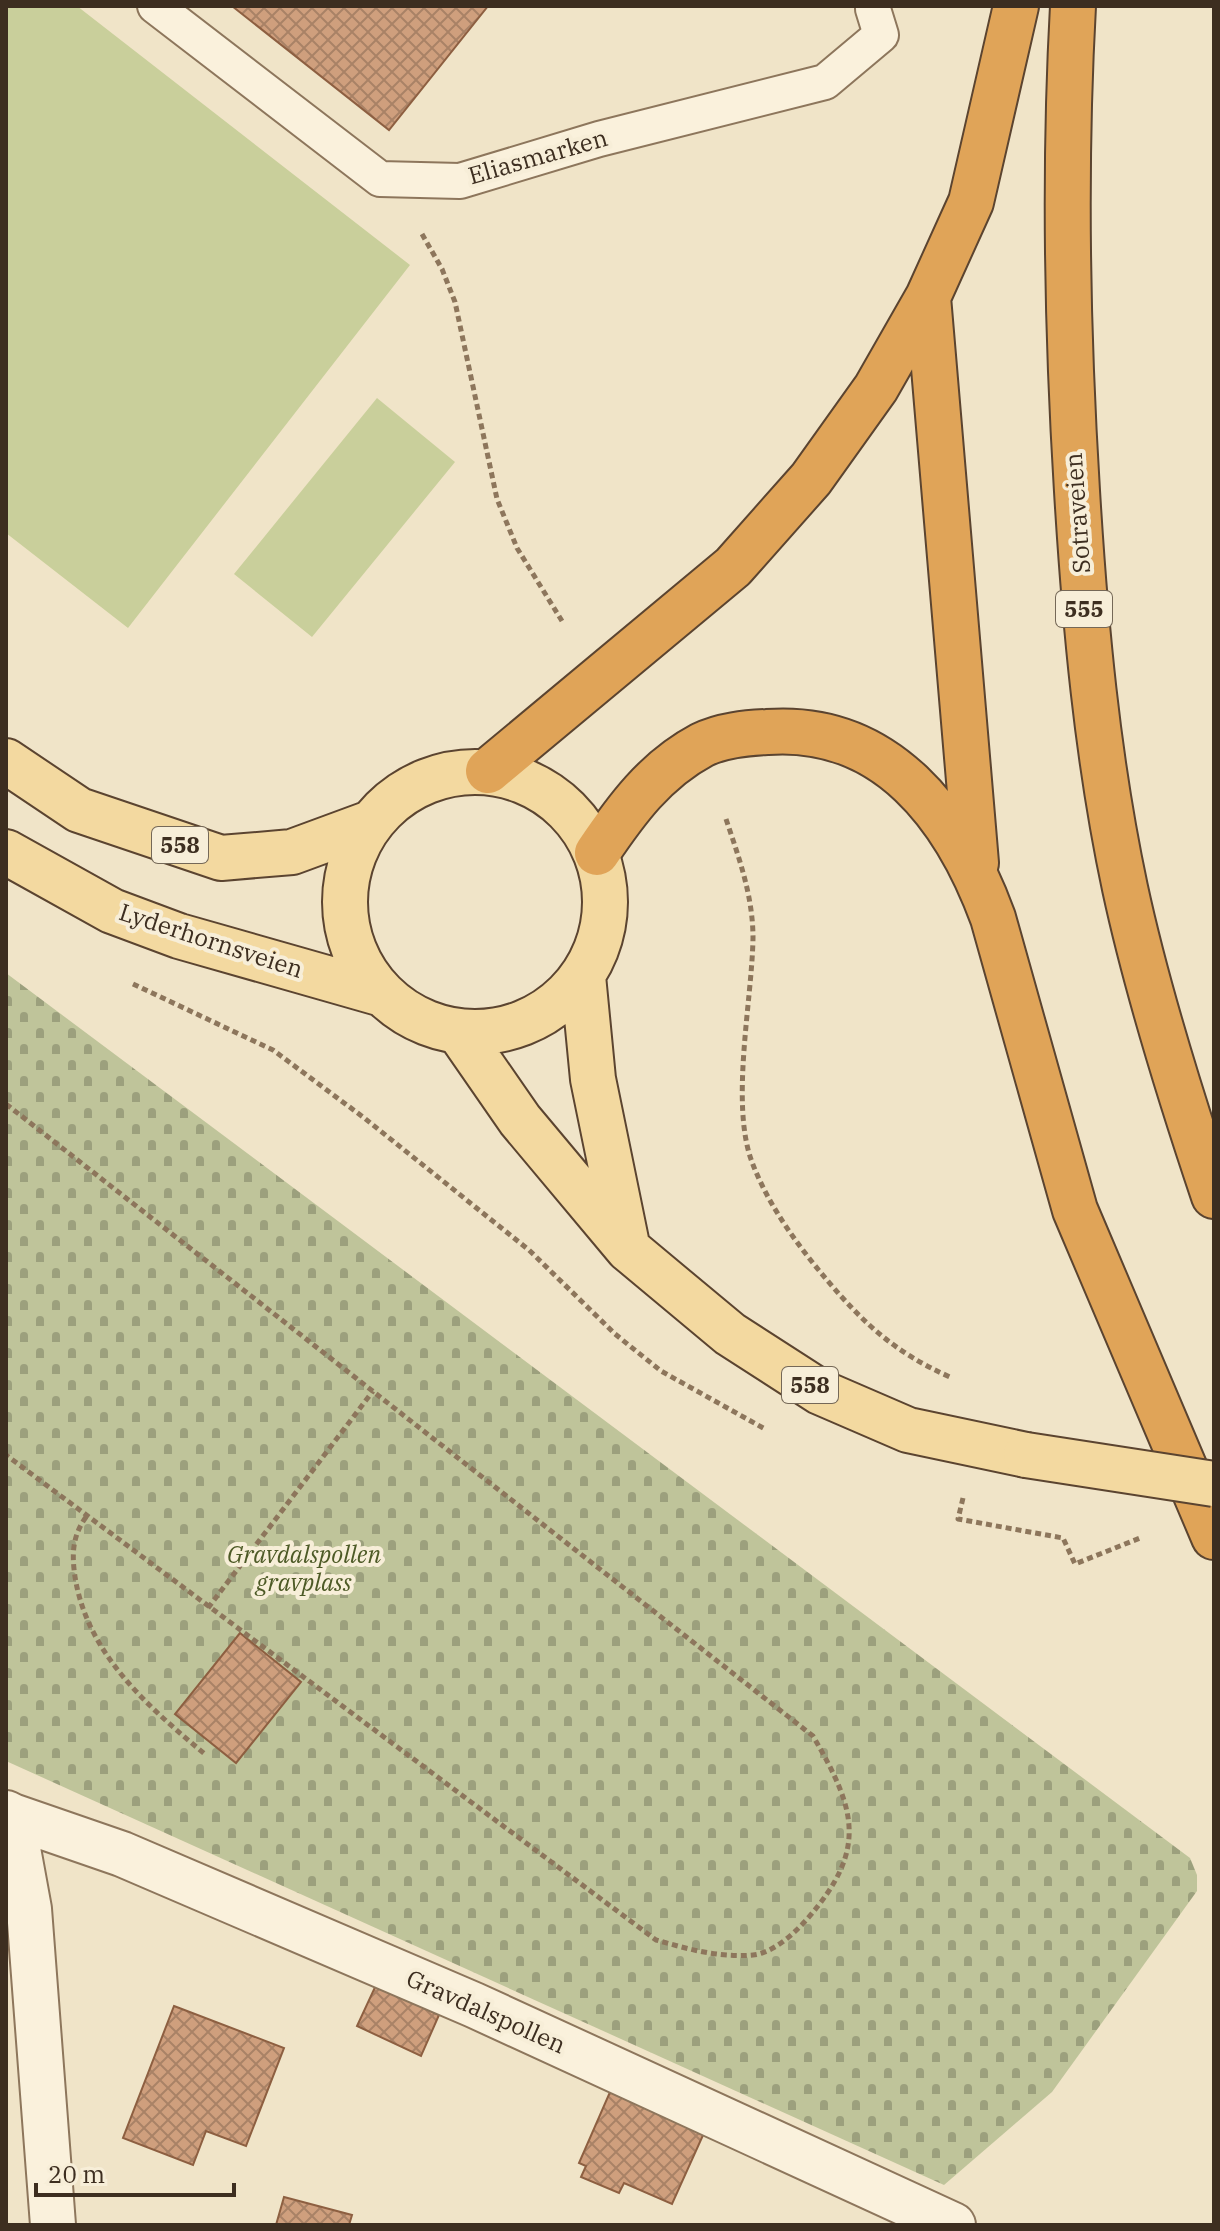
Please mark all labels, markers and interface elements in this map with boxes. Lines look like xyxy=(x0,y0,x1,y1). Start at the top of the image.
street label: Eliasmarken xyxy=(464,121,611,191)
street label: Sotraveien xyxy=(1057,452,1097,574)
road number: 555 xyxy=(1056,591,1112,627)
road number: 558 xyxy=(152,827,208,863)
street label: Lyderhornsveien xyxy=(115,895,307,985)
road number: 558 xyxy=(782,1367,838,1403)
park label: Gravdalspollen gravplass xyxy=(227,1538,381,1598)
street label: Gravdalspollen xyxy=(402,1962,571,2060)
scale bar xyxy=(36,2147,234,2197)
text: 20 m xyxy=(48,2158,105,2190)

